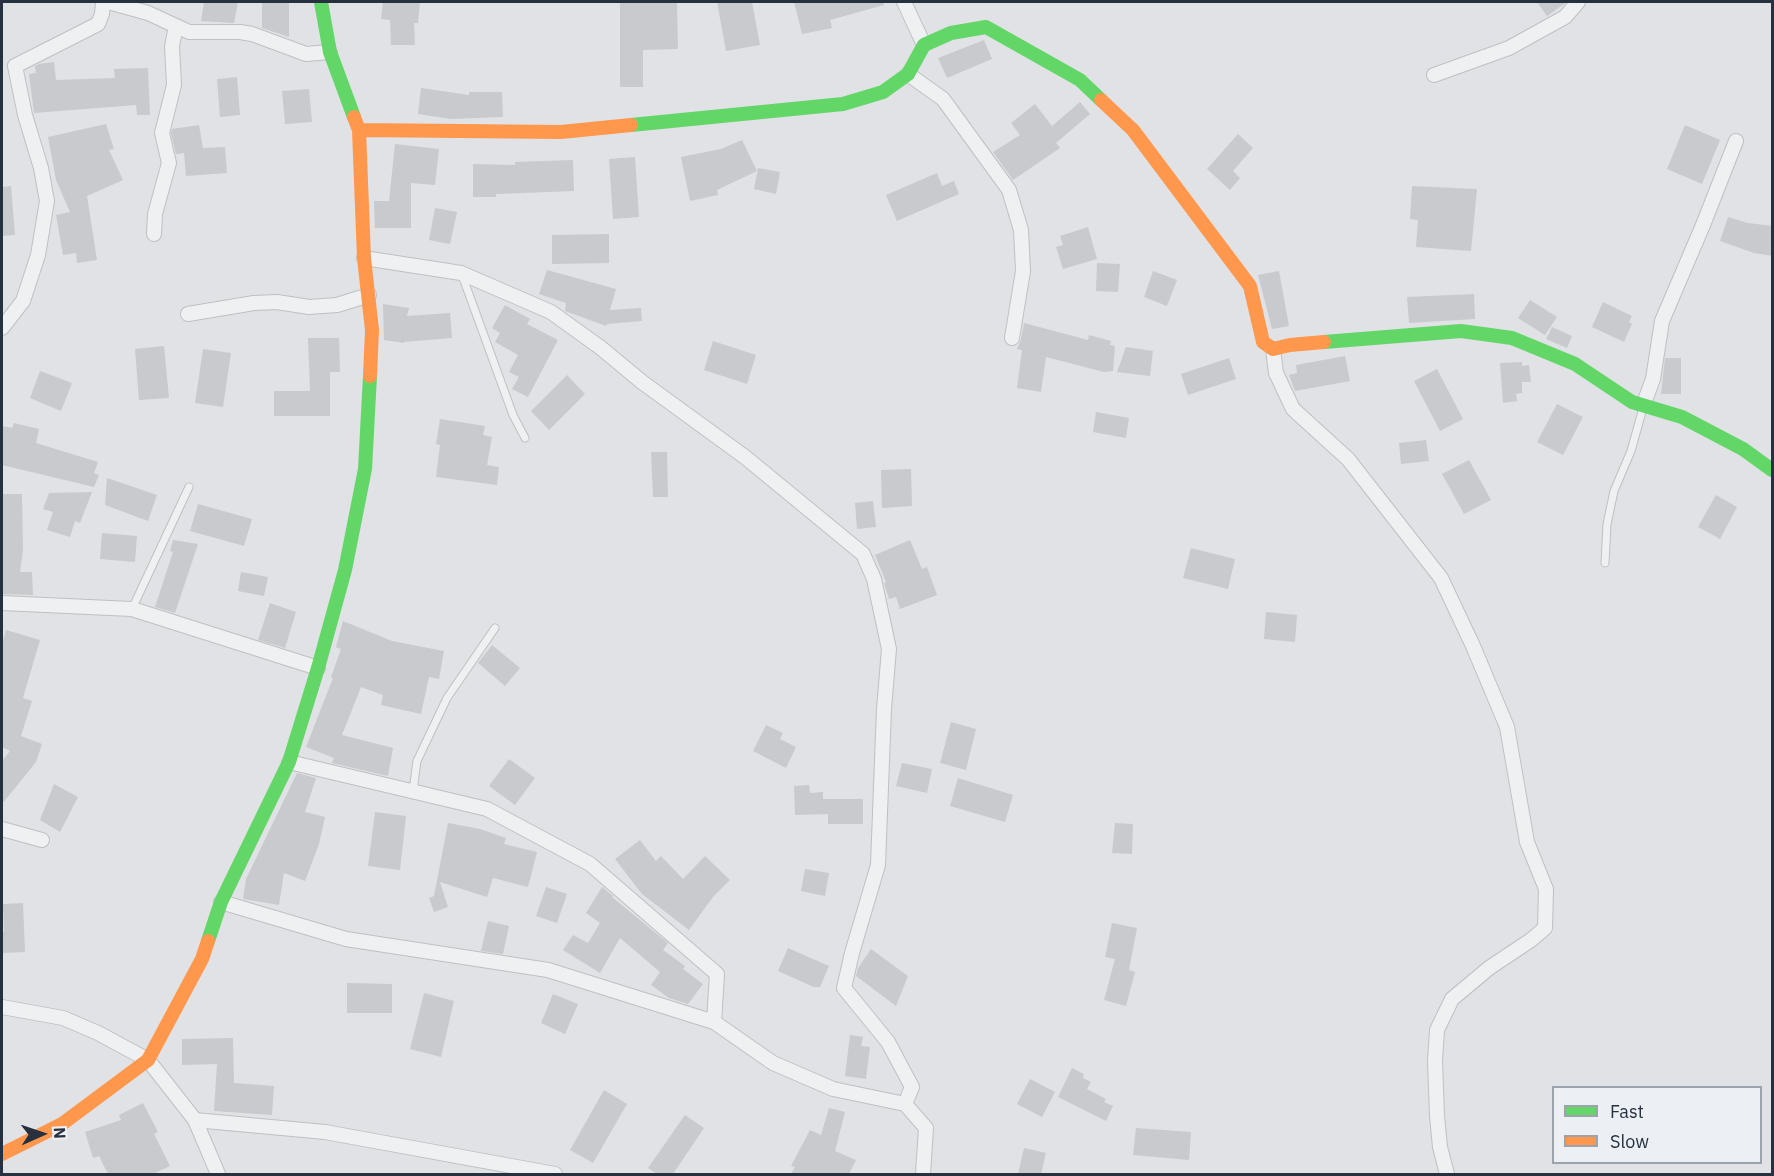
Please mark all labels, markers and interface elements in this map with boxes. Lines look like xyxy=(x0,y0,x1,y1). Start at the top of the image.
legend xyxy=(1552,1086,1762,1164)
text: Fast xyxy=(1610,1100,1644,1123)
north arrow xyxy=(12,1104,72,1164)
text: N xyxy=(50,1127,70,1139)
text: Slow xyxy=(1610,1130,1649,1153)

